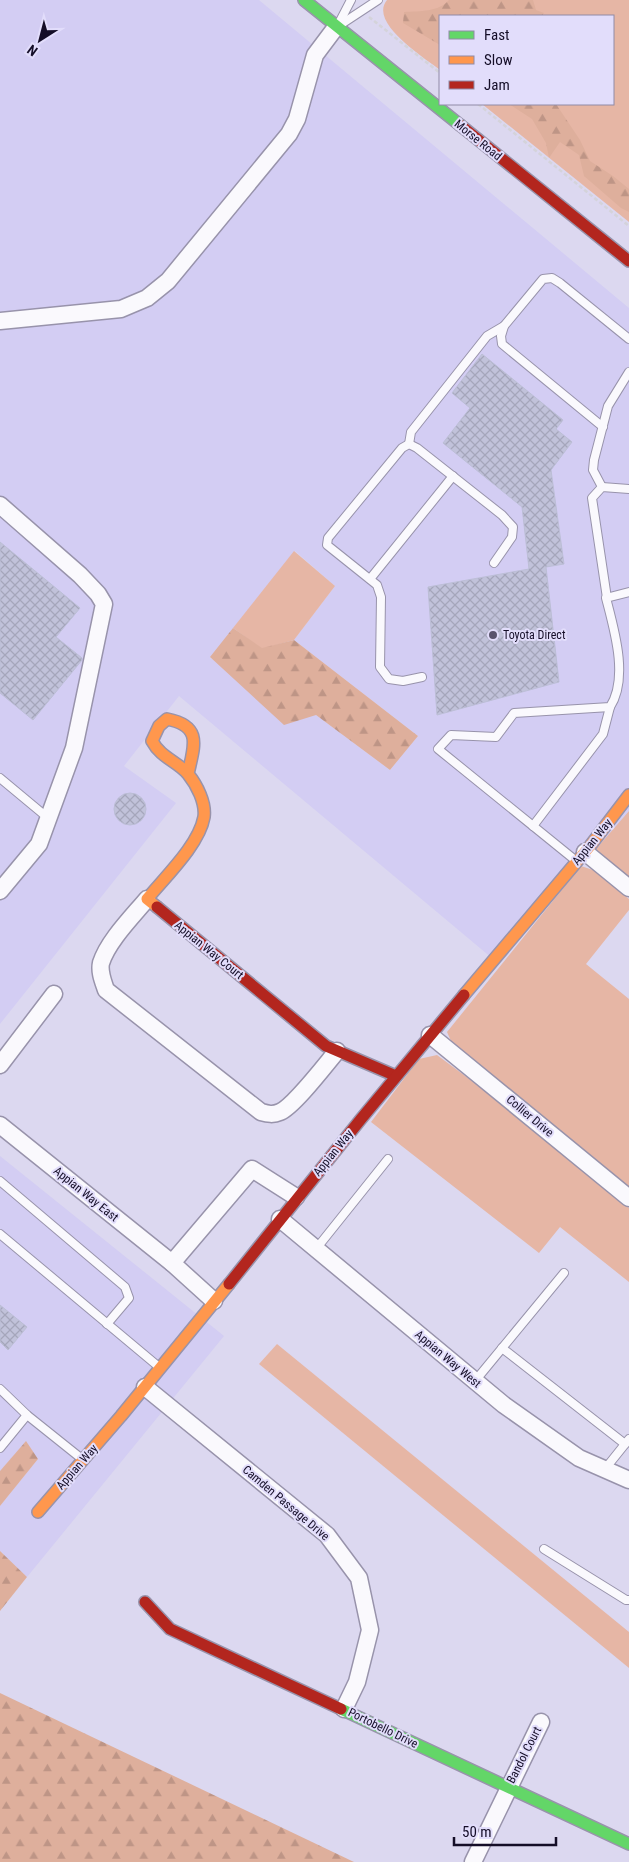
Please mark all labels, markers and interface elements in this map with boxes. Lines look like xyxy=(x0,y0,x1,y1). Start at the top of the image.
north arrow xyxy=(15,15,65,65)
legend xyxy=(439,15,614,105)
text: Fast xyxy=(484,26,509,44)
text: N xyxy=(24,42,41,60)
text: Slow xyxy=(484,51,513,69)
text: Jam xyxy=(484,76,510,94)
street label: Morse Road xyxy=(452,117,504,163)
place label: Toyota Direct xyxy=(503,628,566,642)
marker: Toyota Direct xyxy=(487,629,499,641)
street label: Appian Way xyxy=(569,816,615,868)
street label: Appian Way Court xyxy=(172,918,247,982)
street label: Collier Drive xyxy=(504,1092,557,1140)
street label: Appian Way xyxy=(310,1127,356,1179)
street label: Appian Way East xyxy=(51,1164,121,1225)
street label: Appian Way West xyxy=(412,1327,484,1391)
street label: Appian Way xyxy=(54,1441,100,1493)
street label: Camden Passage Drive xyxy=(240,1463,333,1544)
street label: Portobello Drive xyxy=(346,1705,420,1751)
street label: Bandol Court xyxy=(504,1724,544,1786)
scale bar xyxy=(454,1814,556,1846)
text: 50 m xyxy=(462,1823,492,1841)

